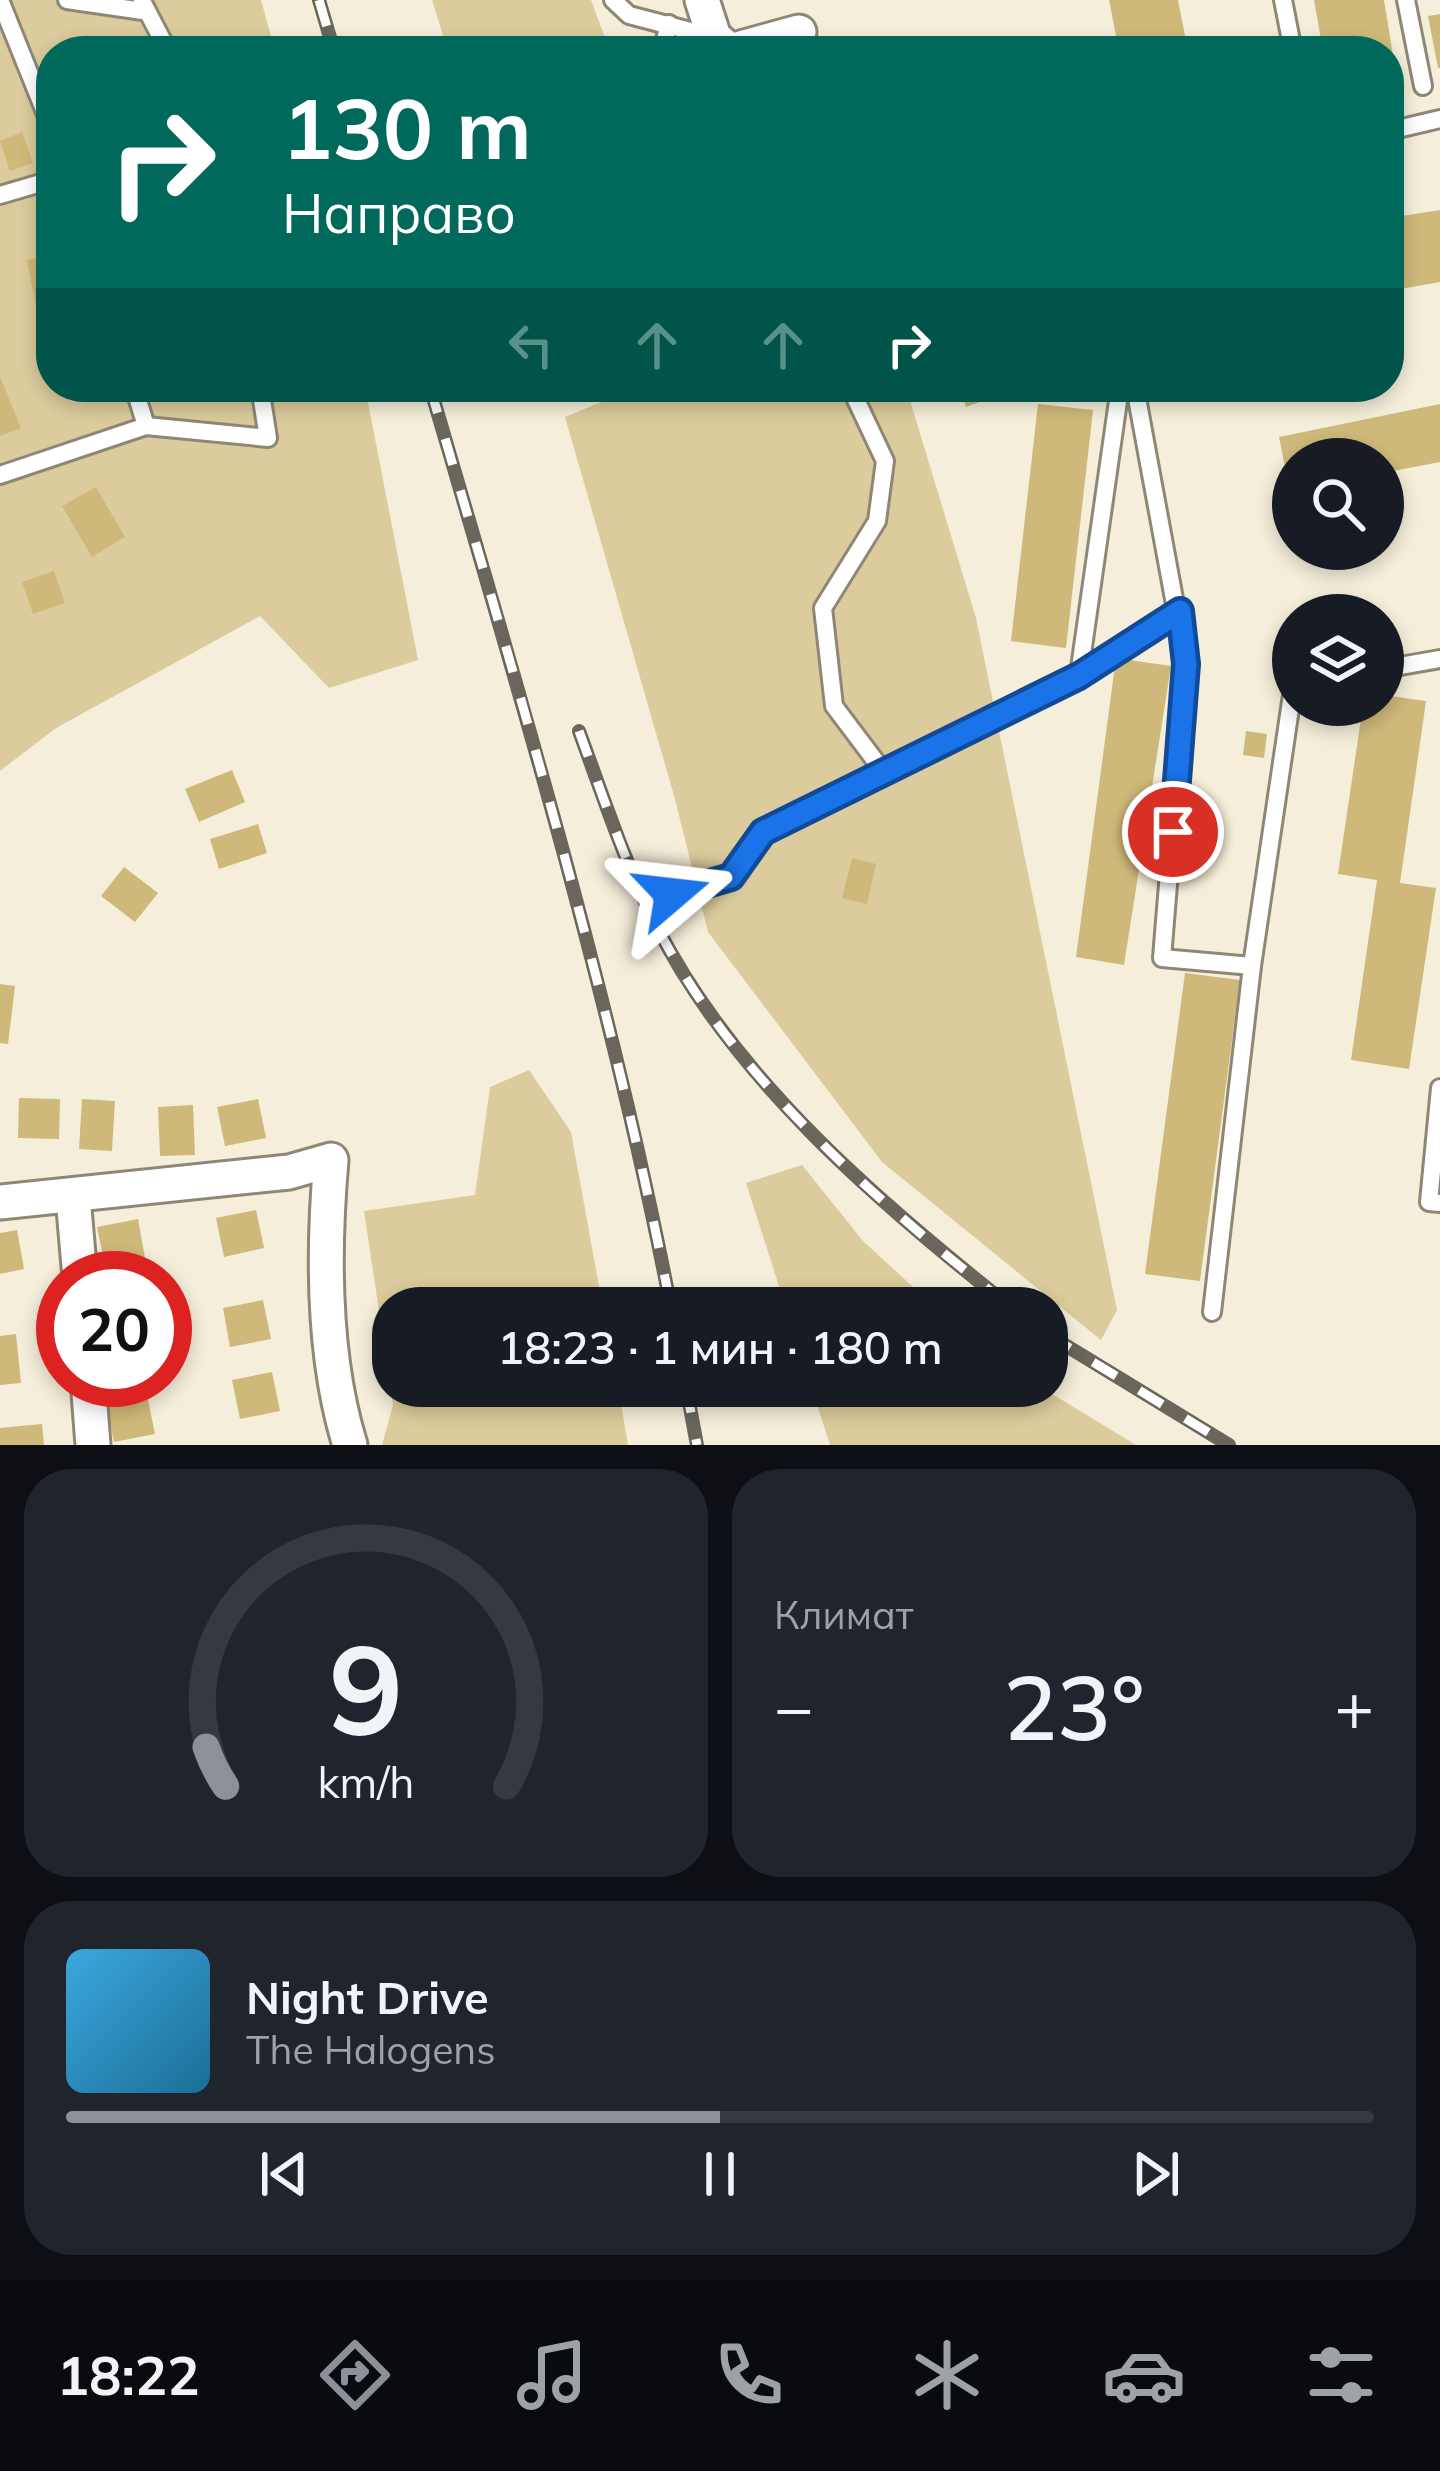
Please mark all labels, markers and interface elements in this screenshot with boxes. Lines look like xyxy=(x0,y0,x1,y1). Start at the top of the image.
text: 130 m xyxy=(282,75,532,180)
icon: right xyxy=(84,84,240,240)
text: Направо xyxy=(282,179,516,247)
icon: left xyxy=(498,312,564,378)
icon: ahead xyxy=(624,312,690,378)
icon: ahead xyxy=(750,312,816,378)
icon: right xyxy=(876,312,942,378)
map controls xyxy=(1272,438,1404,726)
button: search xyxy=(1272,438,1404,570)
button: layers xyxy=(1272,594,1404,726)
pin xyxy=(1122,781,1224,883)
icon: arrive xyxy=(1140,799,1206,865)
position arrow xyxy=(609,831,735,957)
speed limit sign: 20 xyxy=(36,1251,192,1407)
text: 18:23 · 1 мин · 180 m xyxy=(497,1319,943,1375)
text: Климат xyxy=(774,1590,914,1639)
text: 9 xyxy=(329,1610,403,1766)
text: 23° xyxy=(1003,1650,1145,1763)
text: − xyxy=(774,1665,814,1748)
text: + xyxy=(1334,1665,1374,1748)
text: km/h xyxy=(317,1755,415,1809)
text: Night Drive xyxy=(246,1969,489,2025)
text: The Halogens xyxy=(246,2025,496,2074)
icon: previous xyxy=(251,2141,317,2207)
icon: pause xyxy=(687,2141,753,2207)
icon: next xyxy=(1123,2141,1189,2207)
icon: directions xyxy=(313,2333,397,2417)
icon: music xyxy=(510,2333,594,2417)
icon: phone xyxy=(707,2333,791,2417)
icon: climate xyxy=(905,2333,989,2417)
icon: car xyxy=(1102,2333,1186,2417)
icon: filters xyxy=(1299,2333,1383,2417)
text: 18:22 xyxy=(57,2341,200,2409)

